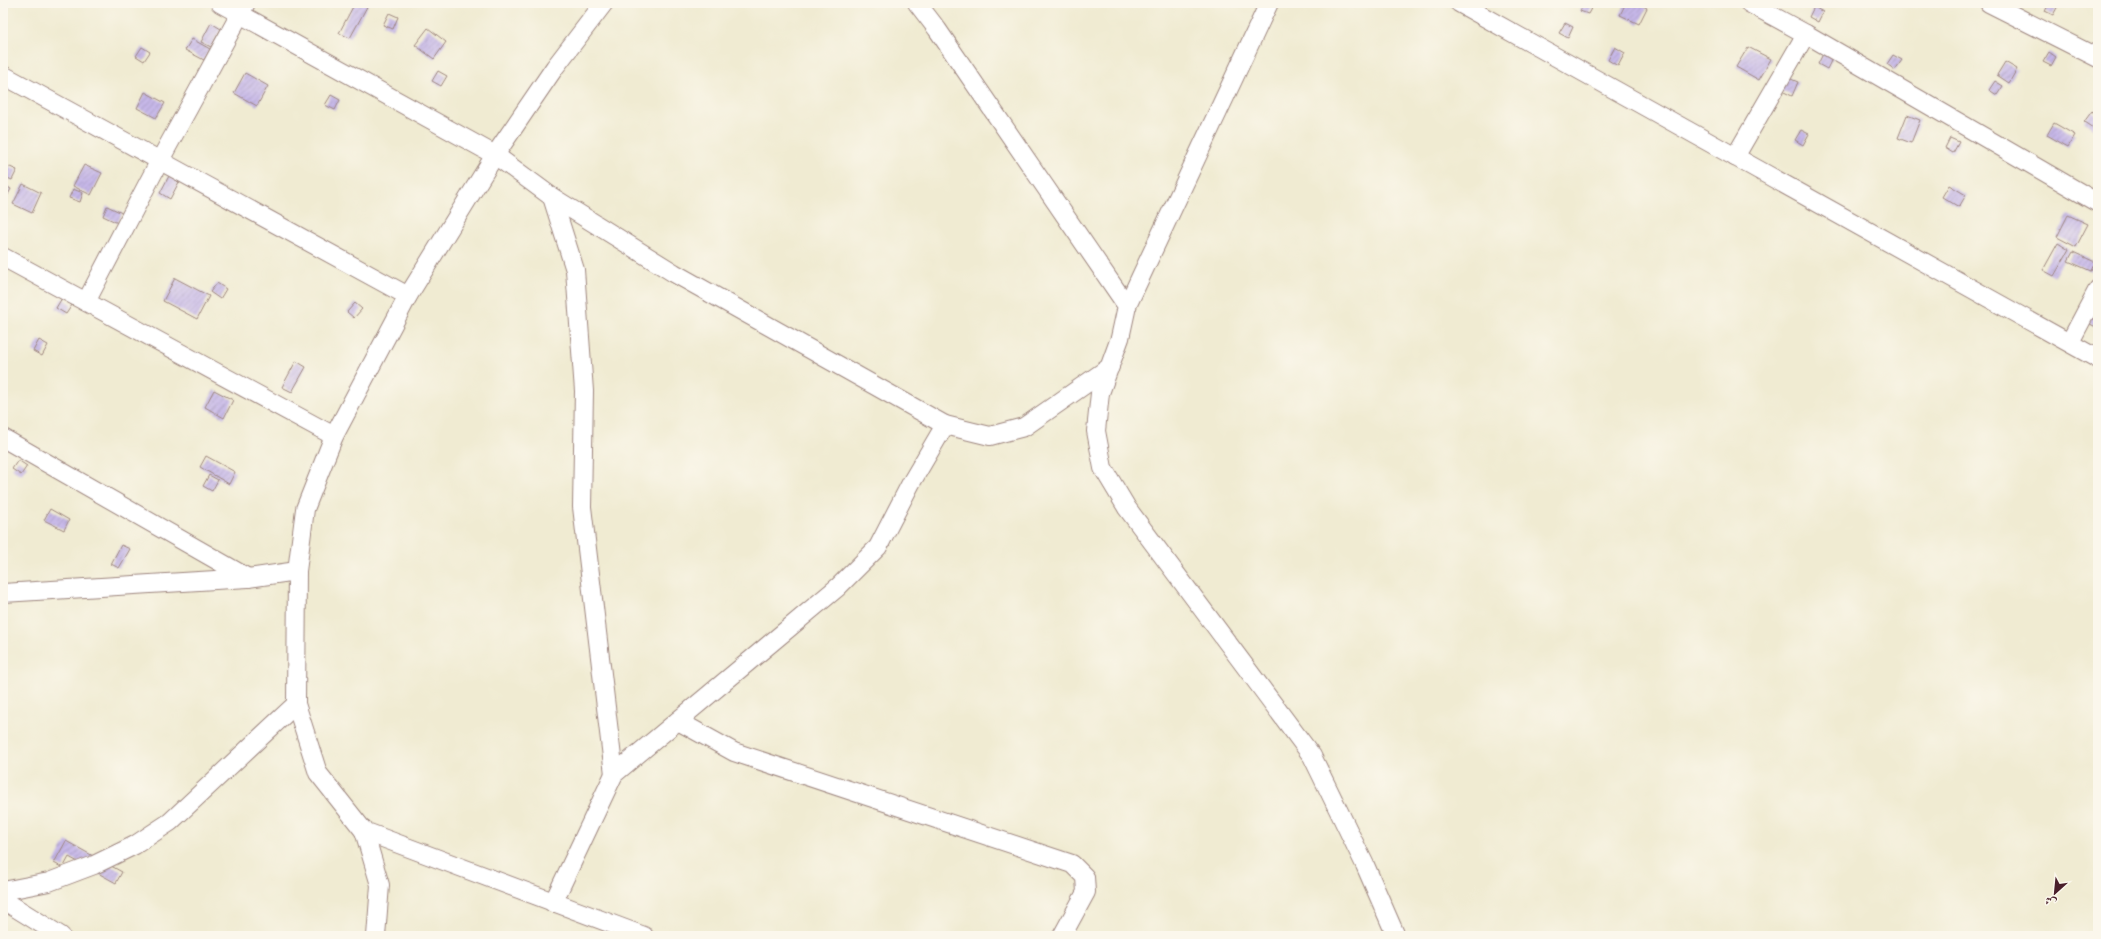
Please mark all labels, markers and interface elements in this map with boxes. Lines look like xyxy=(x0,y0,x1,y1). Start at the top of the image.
north arrow xyxy=(2035,873,2075,913)
text: ش xyxy=(2042,893,2059,911)

